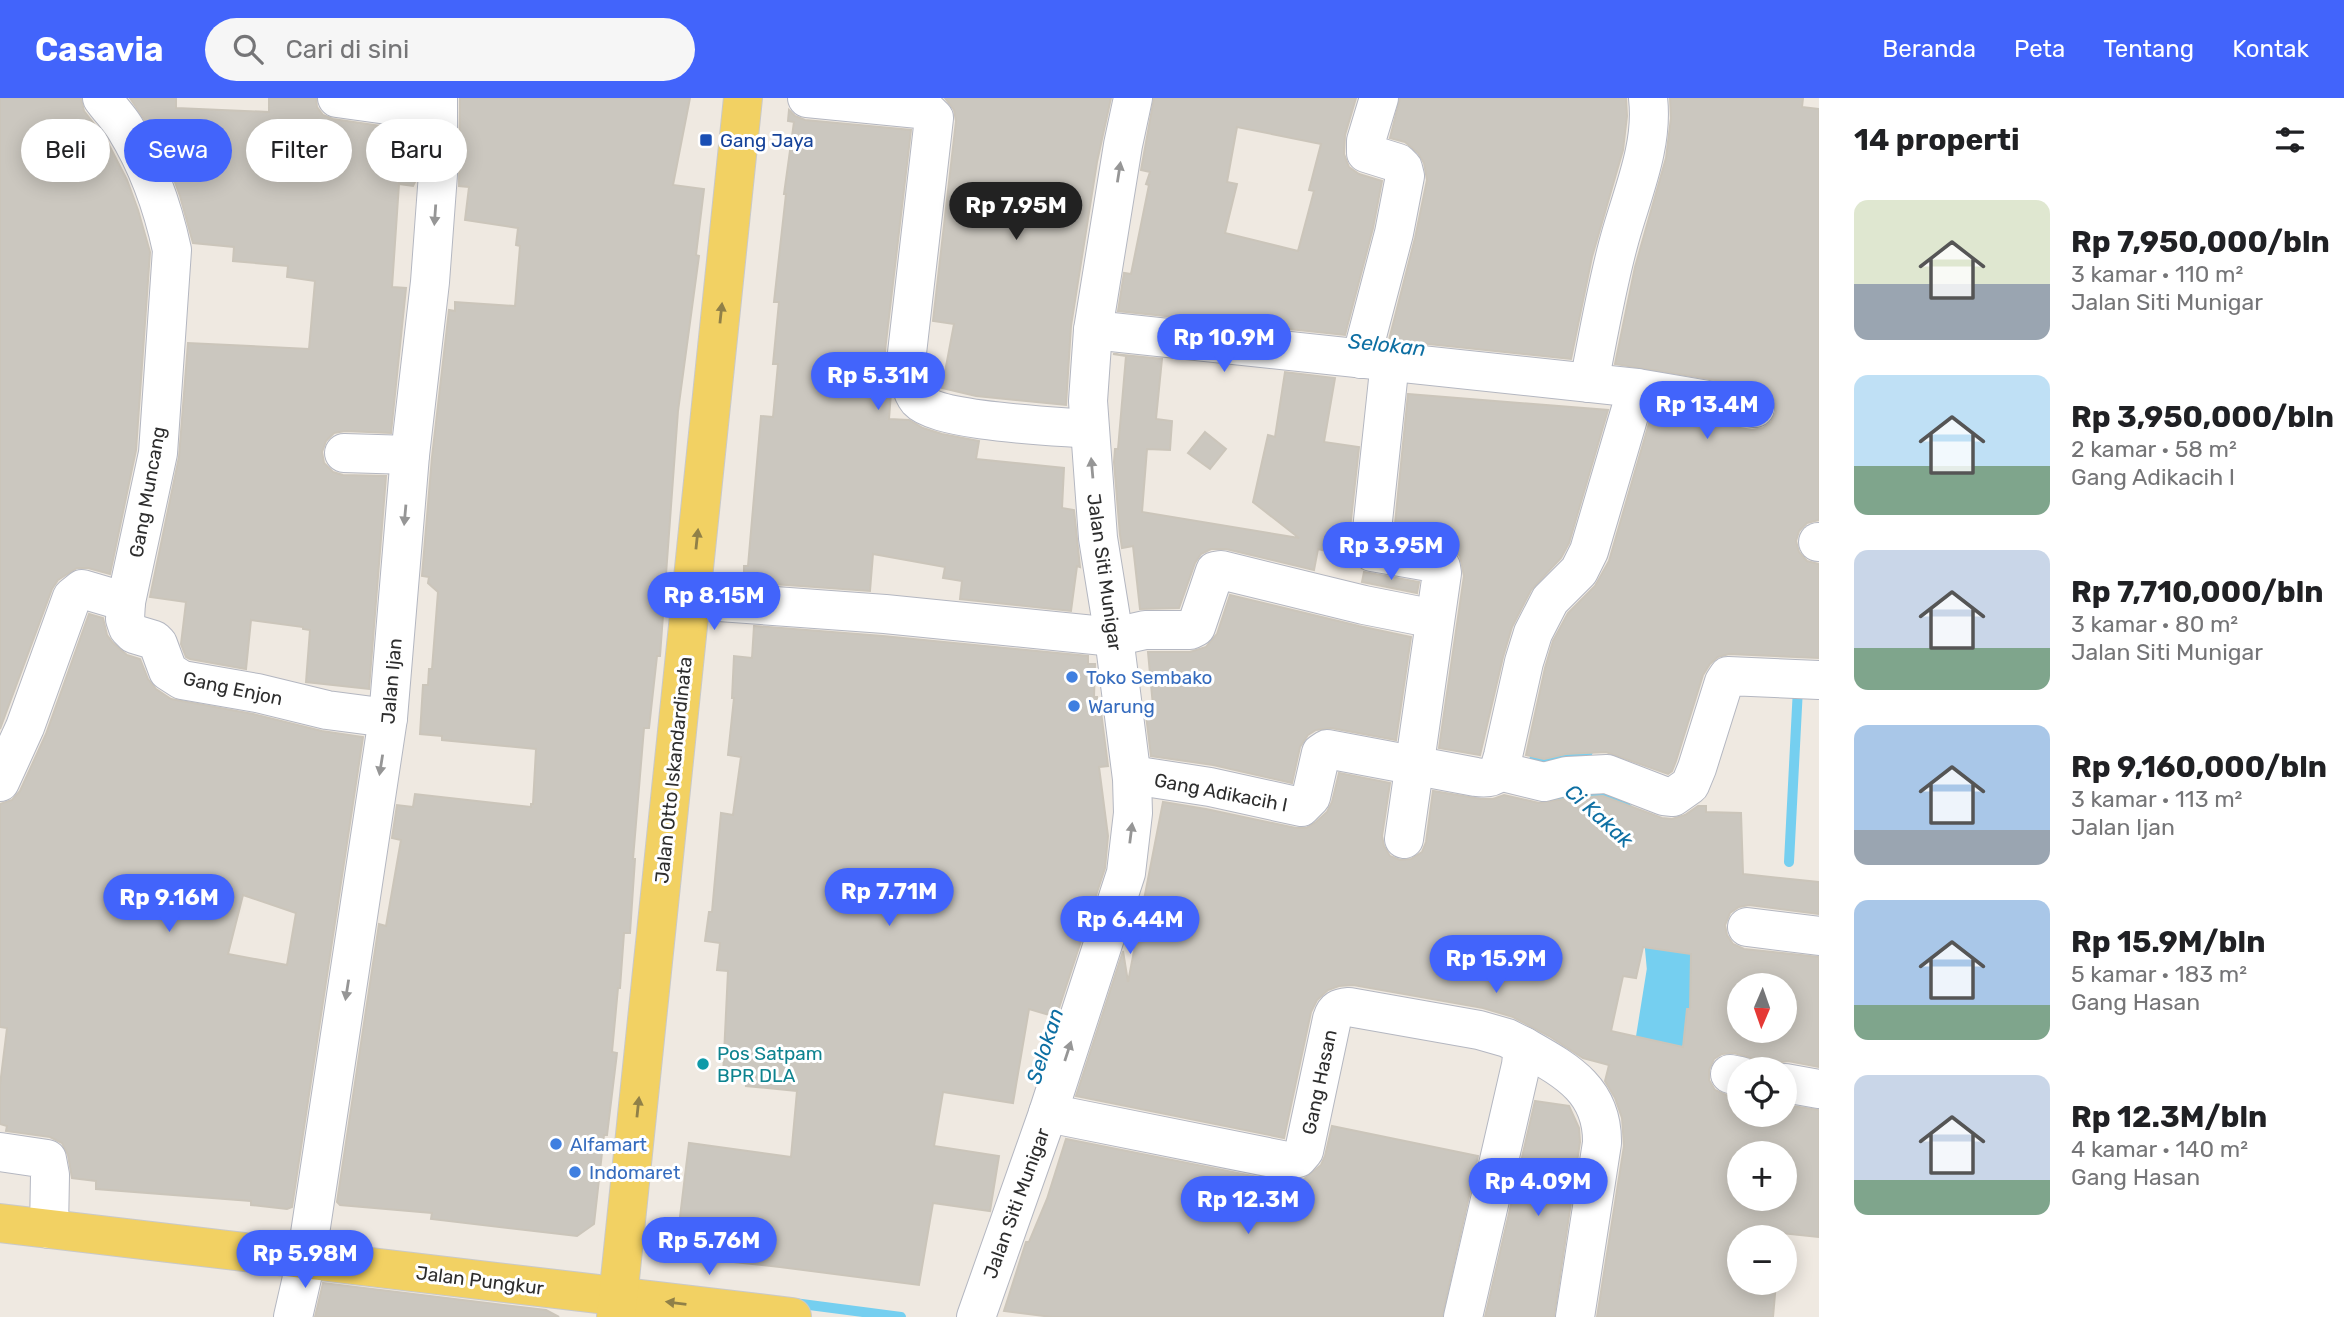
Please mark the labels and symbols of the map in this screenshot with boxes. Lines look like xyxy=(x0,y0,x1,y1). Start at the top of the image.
place label: Gang Jaya xyxy=(720,129,814,152)
marker: Gang Jaya xyxy=(698,132,714,148)
one-way arrow xyxy=(1114,161,1125,183)
pin: Rp 7.95M xyxy=(944,183,1088,242)
one-way arrow xyxy=(429,204,440,226)
one-way arrow xyxy=(716,302,727,324)
pin: Rp 10.9M xyxy=(1152,314,1296,374)
water label: Selokan xyxy=(1347,328,1427,361)
pin: Rp 5.31M xyxy=(806,352,950,412)
pin: Rp 13.4M xyxy=(1635,382,1779,441)
street label: Gang Muncang xyxy=(125,425,170,559)
one-way arrow xyxy=(1086,457,1097,479)
street label: Jalan Siti Munigar xyxy=(1082,492,1127,653)
one-way arrow xyxy=(399,504,410,526)
pin: Rp 3.95M xyxy=(1319,522,1463,582)
one-way arrow xyxy=(692,528,703,550)
pin: Rp 8.15M xyxy=(642,573,786,632)
street label: Jalan Ijan xyxy=(376,637,407,725)
street label: Jalan Otto Iskandardinata xyxy=(650,655,697,885)
place label: Toko Sembako xyxy=(1086,666,1212,689)
street label: Gang Enjon xyxy=(181,667,285,710)
marker: Toko Sembako xyxy=(1064,669,1080,685)
place label: Warung xyxy=(1088,695,1155,718)
marker: Warung xyxy=(1066,698,1082,714)
one-way arrow xyxy=(375,754,386,776)
street label: Gang Adikacih I xyxy=(1152,768,1290,817)
water label: Ci Kakak xyxy=(1560,779,1639,853)
one-way arrow xyxy=(1125,822,1136,844)
pin: Rp 7.71M xyxy=(817,868,961,928)
pin: Rp 9.16M xyxy=(97,874,241,934)
pin: Rp 6.44M xyxy=(1058,896,1202,956)
pin: Rp 15.9M xyxy=(1424,936,1568,995)
north arrow xyxy=(1727,973,1797,1043)
one-way arrow xyxy=(341,979,352,1001)
water label: Selokan xyxy=(1021,1005,1068,1087)
street label: Gang Hasan xyxy=(1297,1028,1342,1137)
one-way arrow xyxy=(1063,1040,1074,1061)
place label: Pos Satpam BPR DLA xyxy=(717,1042,823,1087)
marker: Pos Satpam BPR DLA xyxy=(695,1056,711,1072)
one-way arrow xyxy=(632,1095,643,1117)
street label: Jalan Siti Munigar xyxy=(979,1124,1055,1282)
place label: Alfamart xyxy=(570,1133,648,1156)
marker: Alfamart xyxy=(548,1136,564,1152)
pin: Rp 4.09M xyxy=(1466,1158,1610,1218)
place label: Indomaret xyxy=(589,1161,681,1184)
marker: Indomaret xyxy=(567,1164,583,1180)
pin: Rp 12.3M xyxy=(1176,1176,1320,1236)
pin: Rp 5.76M xyxy=(637,1218,781,1277)
pin: Rp 5.98M xyxy=(233,1230,377,1290)
street label: Jalan Pungkur xyxy=(415,1261,546,1300)
one-way arrow xyxy=(665,1297,687,1308)

